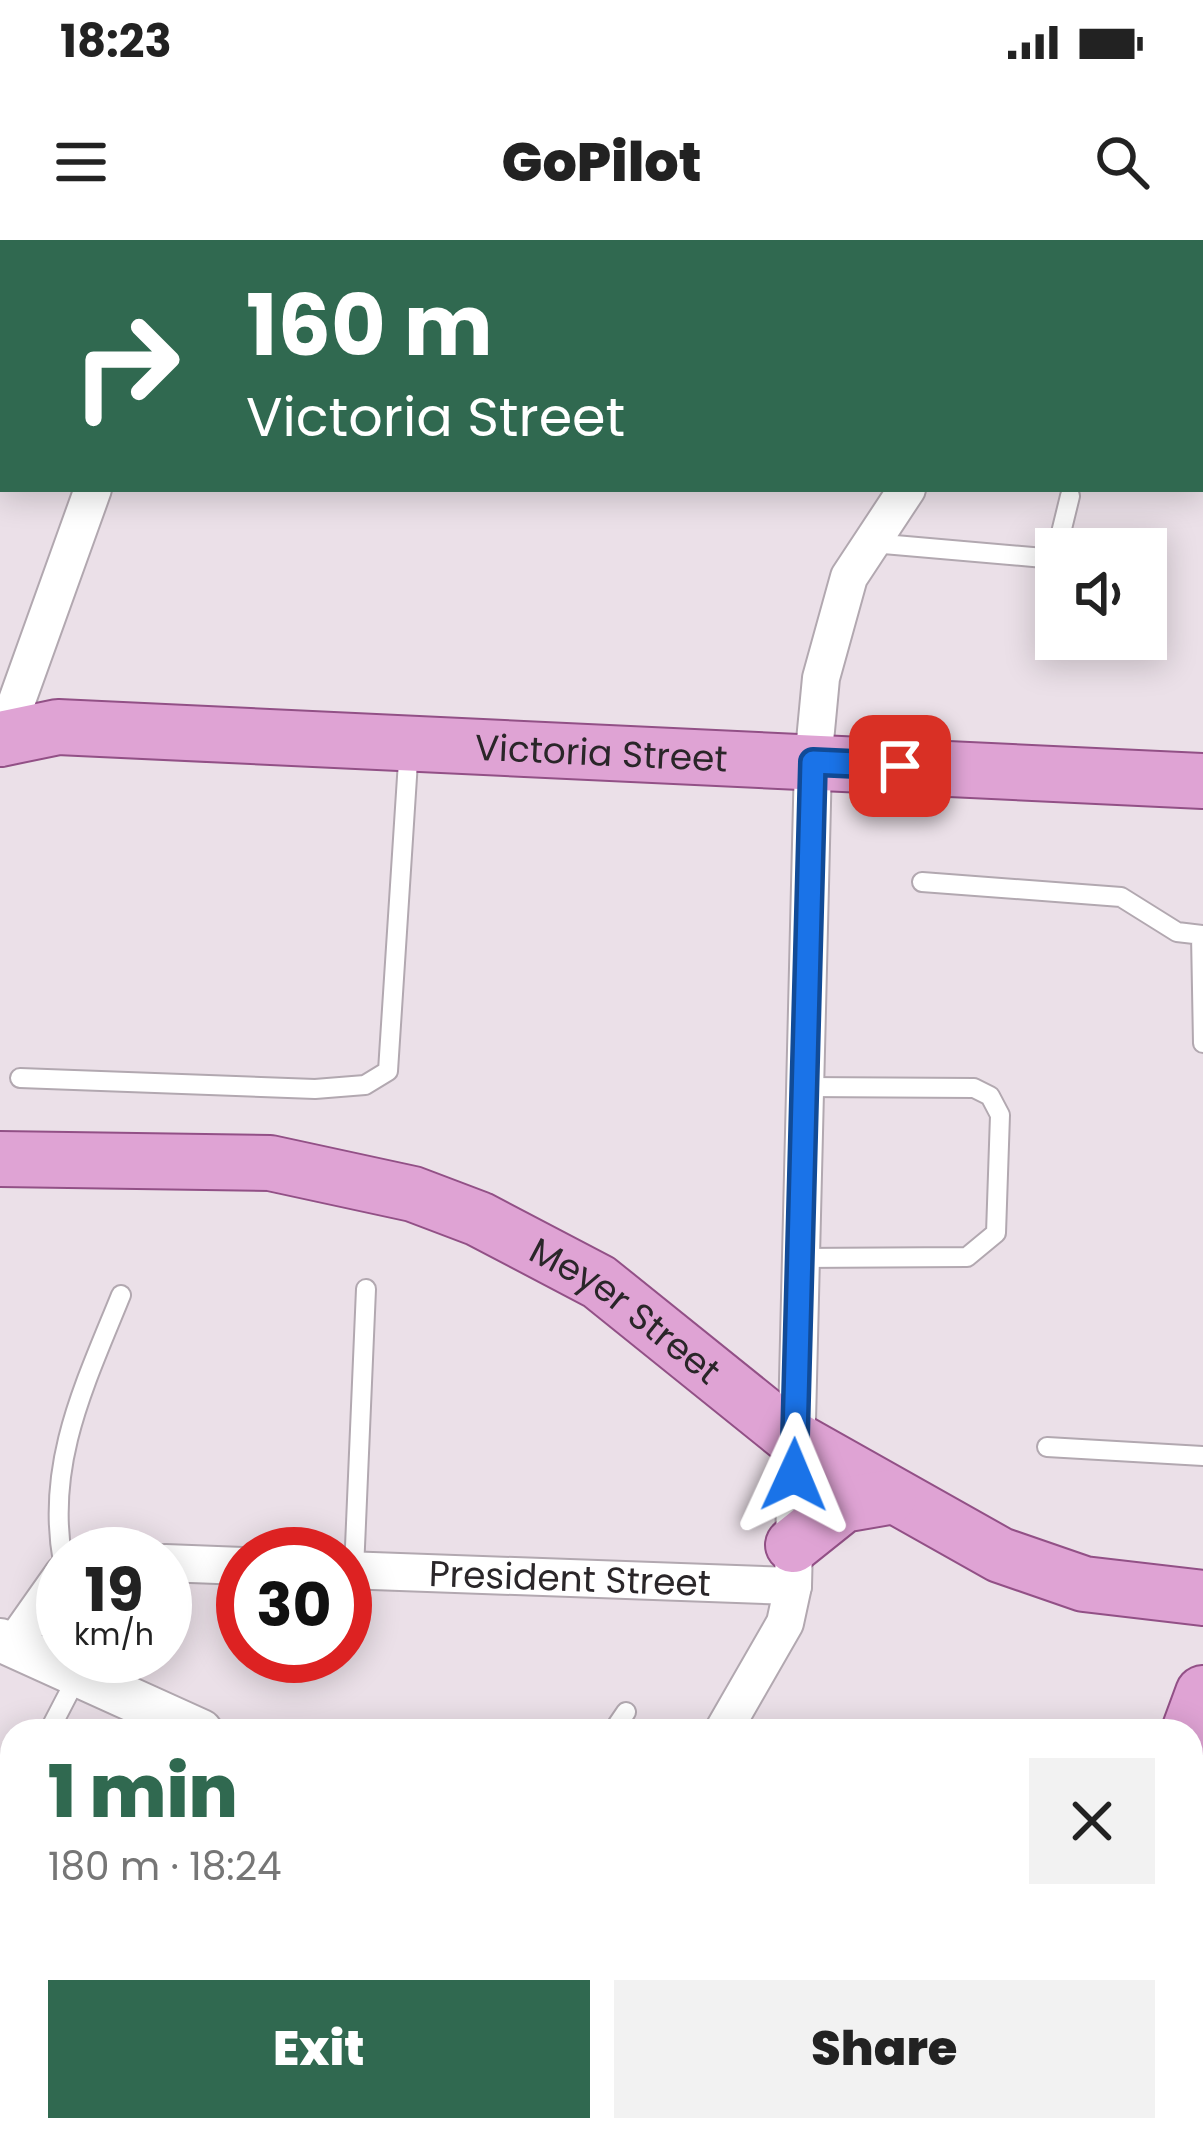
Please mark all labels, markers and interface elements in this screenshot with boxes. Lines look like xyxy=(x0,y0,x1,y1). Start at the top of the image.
text: 18:23 xyxy=(60,10,172,73)
text: GoPilot xyxy=(502,124,701,200)
icon: menu xyxy=(48,129,114,195)
icon: search xyxy=(1089,129,1155,195)
text: 160 m xyxy=(246,267,493,384)
icon: right xyxy=(48,288,204,444)
text: Victoria Street xyxy=(246,379,625,455)
map controls xyxy=(1035,528,1167,660)
button: sound xyxy=(1035,528,1167,660)
pin xyxy=(849,715,951,817)
street label: Victoria Street xyxy=(474,722,729,785)
icon: arrive xyxy=(867,733,933,799)
street label: Meyer Street xyxy=(521,1225,731,1396)
position arrow xyxy=(731,1412,857,1538)
speed limit sign: 30 xyxy=(216,1527,372,1683)
text: 19 xyxy=(84,1548,144,1632)
street label: President Street xyxy=(428,1548,712,1609)
text: km/h xyxy=(74,1613,154,1656)
text: 1 min xyxy=(48,1741,238,1842)
button: close xyxy=(1029,1758,1155,1884)
text: 180 m · 18:24 xyxy=(48,1839,282,1894)
button: Exit xyxy=(48,1980,590,2118)
button: Share xyxy=(614,1980,1155,2118)

